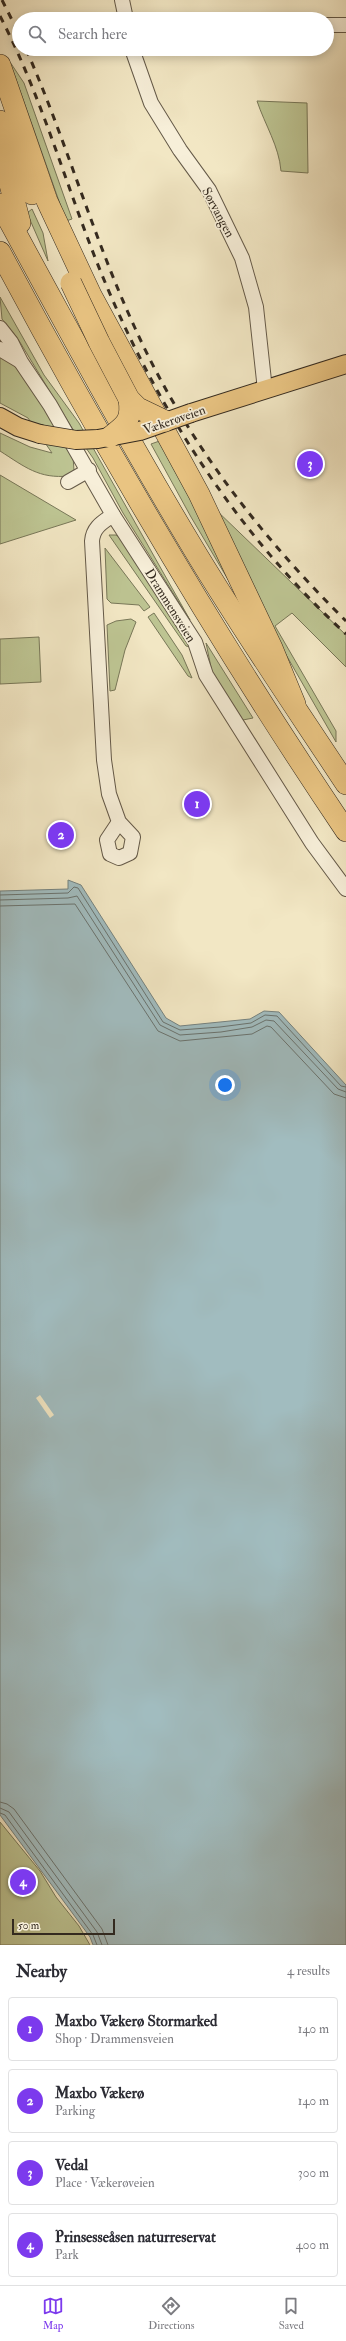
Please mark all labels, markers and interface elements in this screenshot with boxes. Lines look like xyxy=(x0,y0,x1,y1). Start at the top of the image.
search box xyxy=(12,12,334,56)
icon: search xyxy=(26,23,48,45)
text: Search here xyxy=(58,25,127,44)
street label: Sørvangen xyxy=(198,185,238,241)
street label: Vækerøveien xyxy=(141,402,208,438)
pin: 3 xyxy=(297,449,323,479)
street label: Drammensveien xyxy=(141,566,199,646)
pin: 1 xyxy=(184,789,210,819)
pin: 2 xyxy=(48,820,74,850)
your location xyxy=(215,1075,235,1095)
pin: 4 xyxy=(10,1867,36,1897)
scale bar xyxy=(12,1917,115,1936)
text: 50 m xyxy=(18,1919,39,1932)
text: Nearby xyxy=(16,1961,67,1982)
text: 4 results xyxy=(287,1963,330,1979)
text: Maxbo Vækerø Stormarked xyxy=(55,2012,217,2031)
text: 1 xyxy=(28,2021,32,2037)
text: 140 m xyxy=(298,2021,329,2037)
text: Shop · Drammensveien xyxy=(55,2031,174,2047)
text: Maxbo Vækerø xyxy=(55,2084,144,2103)
text: 2 xyxy=(27,2093,33,2109)
text: 140 m xyxy=(298,2093,329,2109)
text: Parking xyxy=(55,2103,95,2119)
text: Vedal xyxy=(55,2156,88,2175)
text: 3 xyxy=(28,2165,33,2181)
text: 300 m xyxy=(298,2165,329,2181)
text: Place · Vækerøveien xyxy=(55,2175,155,2191)
text: Prinsesseåsen naturreservat xyxy=(55,2228,216,2247)
text: 4 xyxy=(26,2237,34,2253)
text: 400 m xyxy=(296,2237,329,2253)
text: Park xyxy=(55,2247,79,2263)
tab: Map xyxy=(42,2295,64,2332)
tab: Directions xyxy=(148,2295,195,2332)
tab: Saved xyxy=(279,2295,304,2332)

